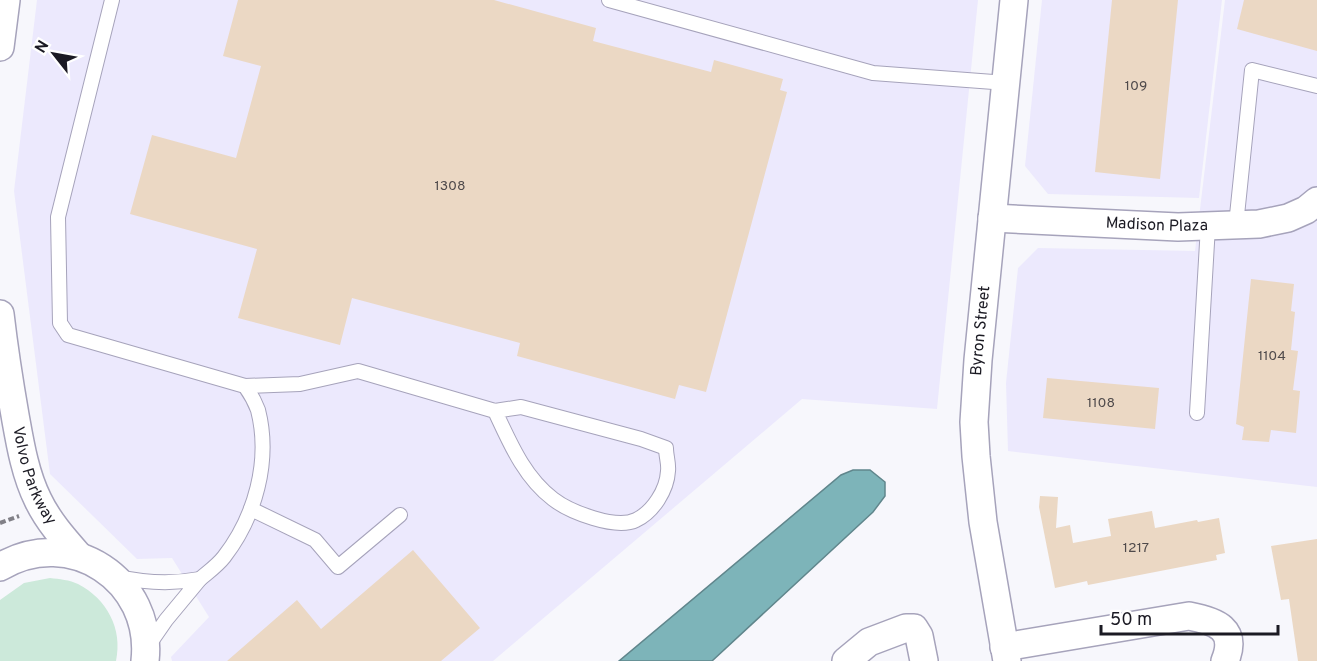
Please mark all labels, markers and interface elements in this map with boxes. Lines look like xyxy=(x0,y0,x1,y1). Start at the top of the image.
north arrow xyxy=(24,24,84,84)
text: N xyxy=(31,37,54,57)
house number: 109 xyxy=(1125,78,1147,95)
house number: 1308 xyxy=(434,178,466,195)
street label: Madison Plaza xyxy=(1105,214,1208,237)
street label: Byron Street xyxy=(967,285,995,376)
house number: 1104 xyxy=(1258,348,1286,365)
house number: 1108 xyxy=(1087,395,1115,412)
street label: Volvo Parkway xyxy=(7,425,60,529)
house number: 1217 xyxy=(1123,540,1149,557)
scale bar xyxy=(1101,598,1278,636)
text: 50 m xyxy=(1110,609,1152,632)

